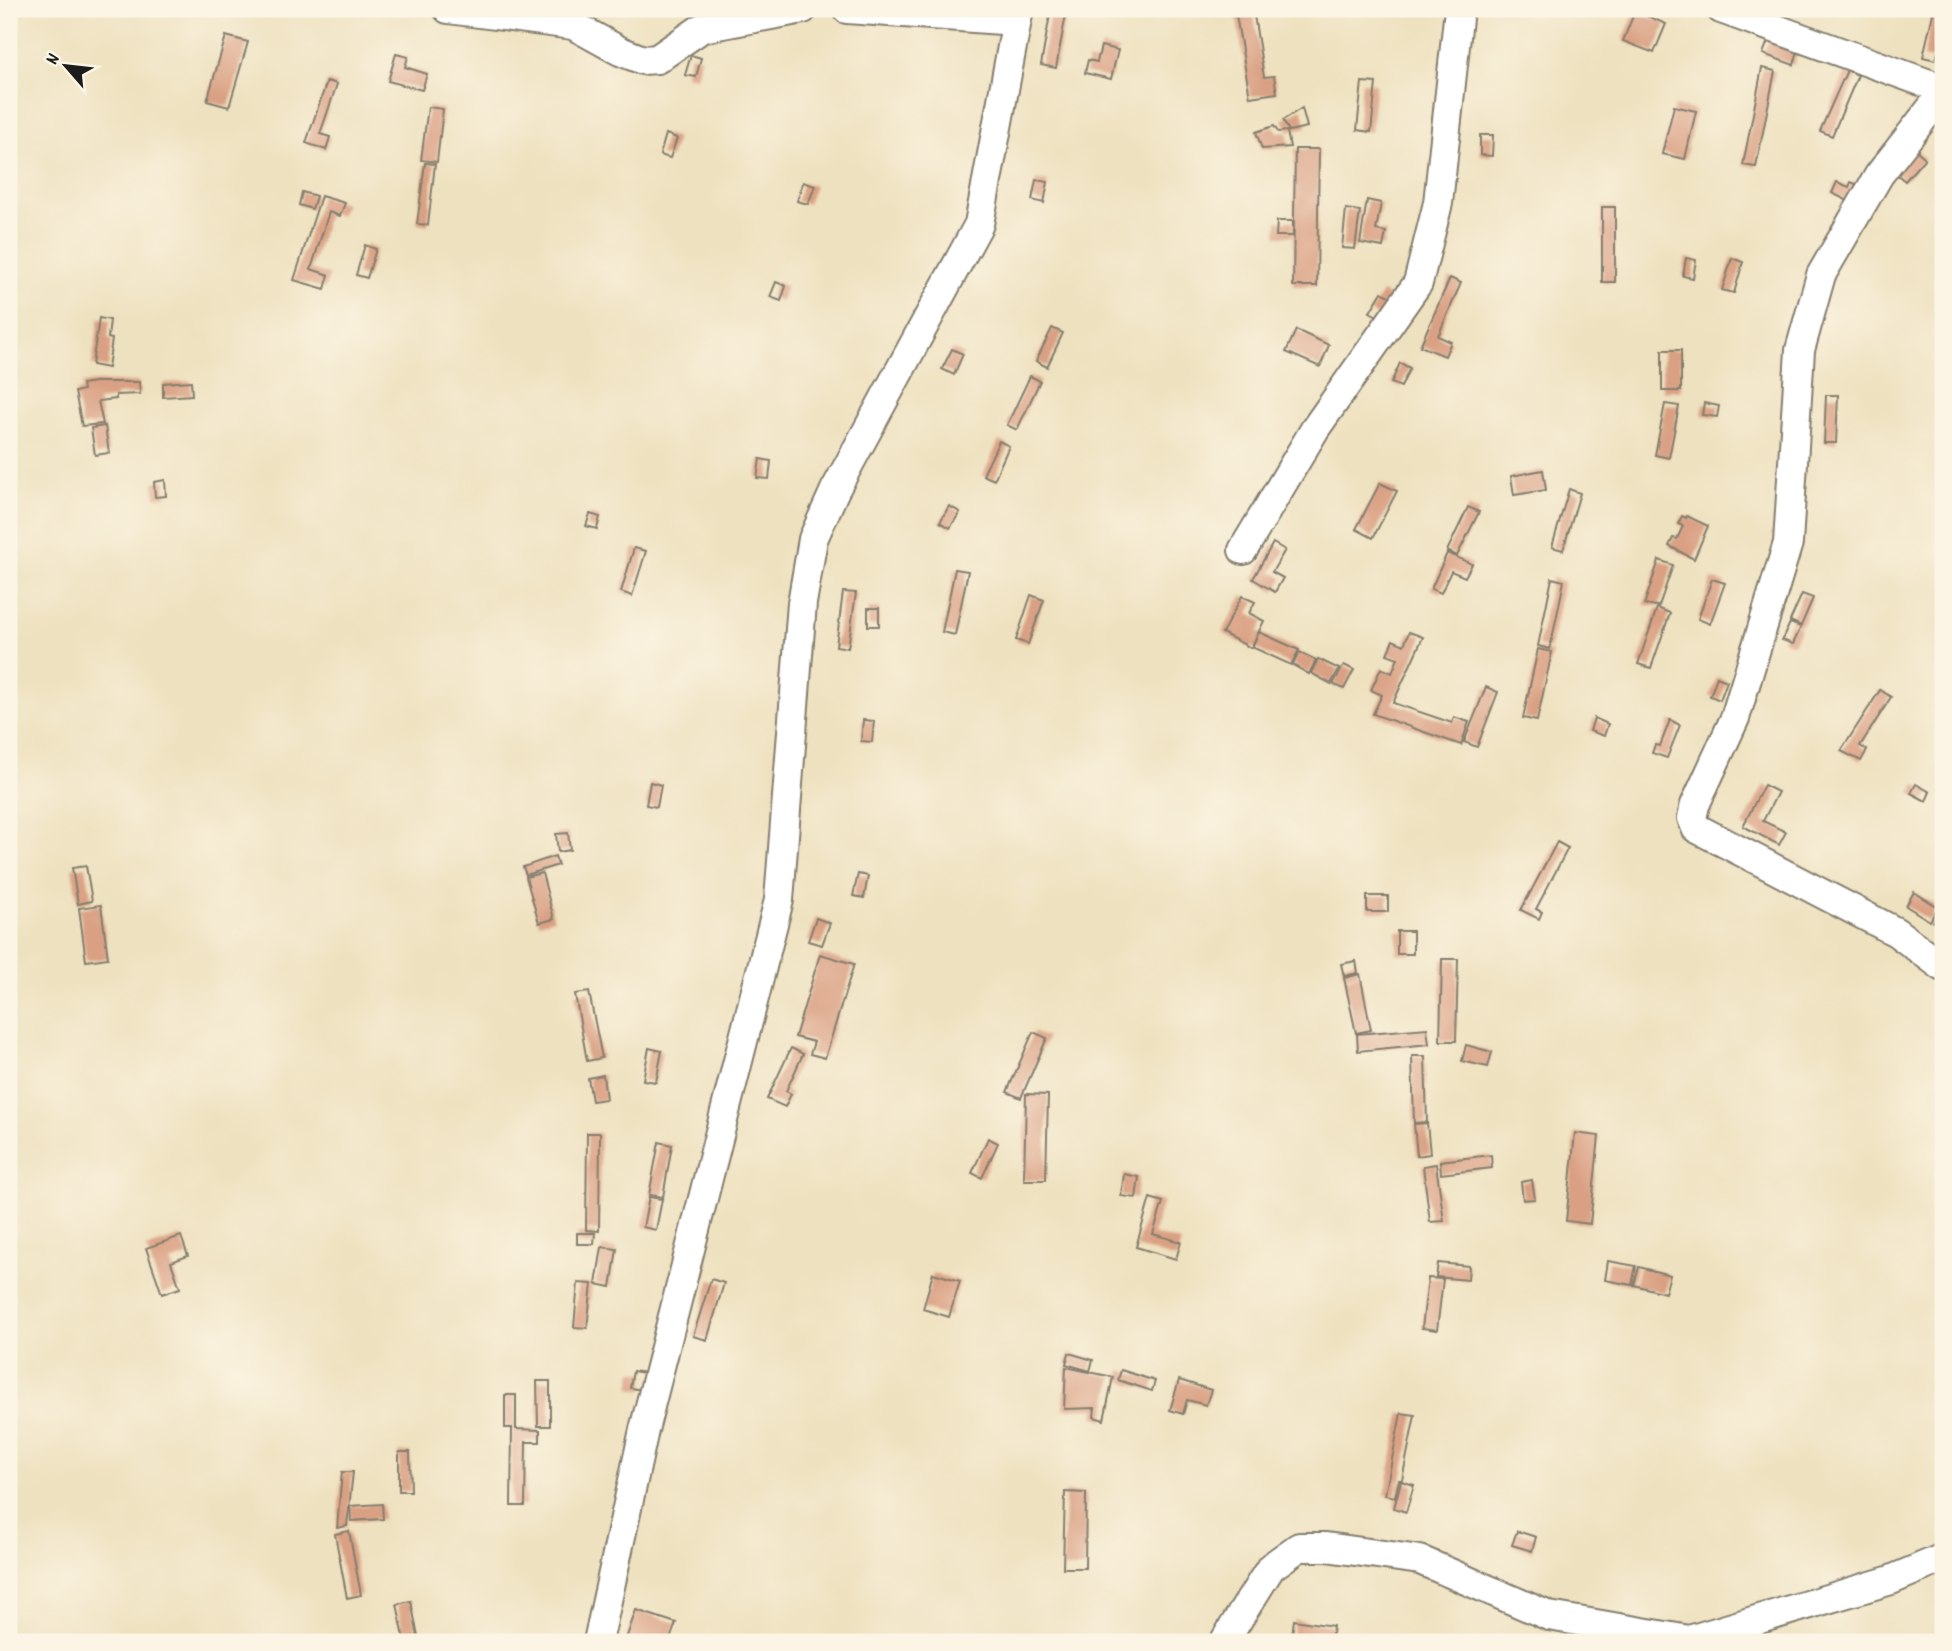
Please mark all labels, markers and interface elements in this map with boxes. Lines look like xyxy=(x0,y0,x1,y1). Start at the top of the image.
north arrow xyxy=(32,32,102,102)
text: N xyxy=(40,49,68,70)

